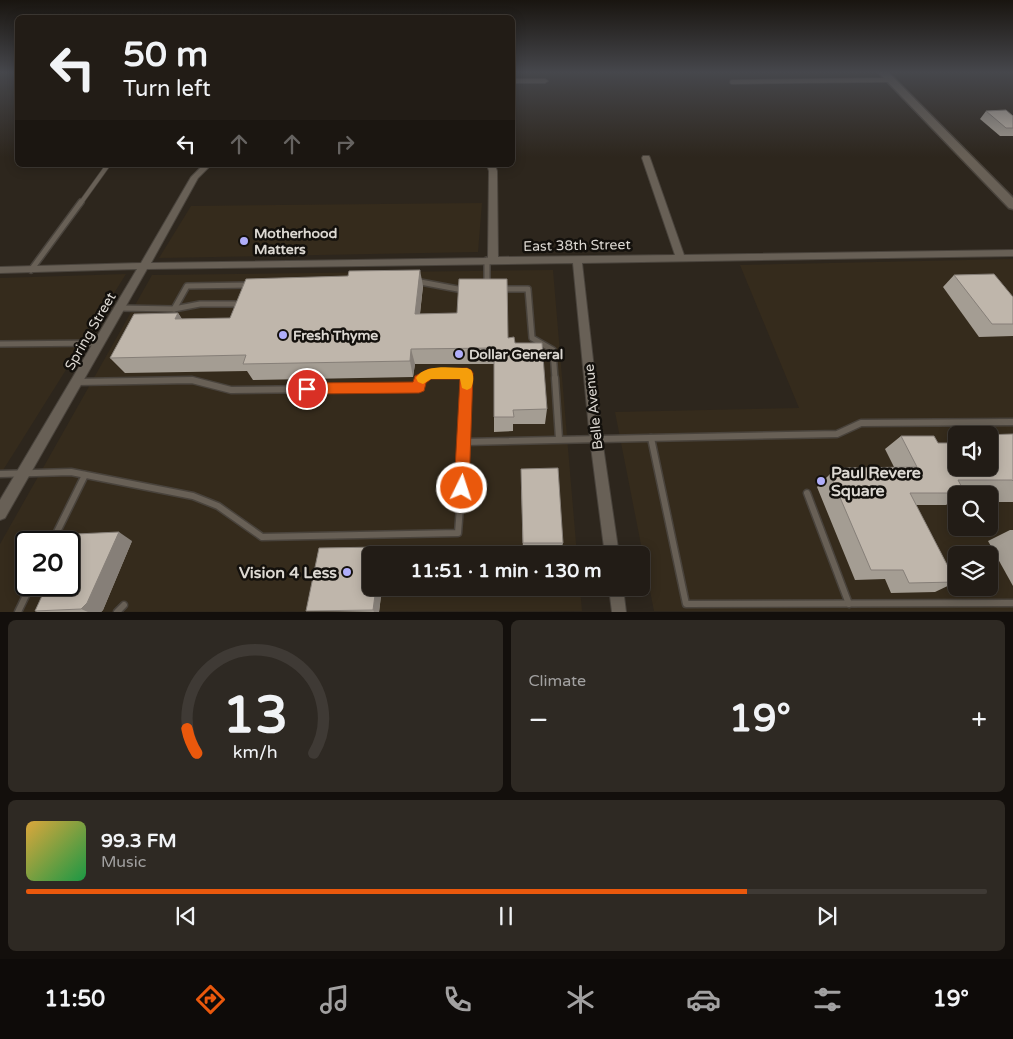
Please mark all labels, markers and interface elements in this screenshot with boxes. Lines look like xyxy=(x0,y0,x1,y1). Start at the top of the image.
text: 50 m xyxy=(123,34,208,76)
icon: left xyxy=(40,35,105,100)
text: Turn left xyxy=(123,76,211,102)
icon: left xyxy=(172,130,200,158)
icon: ahead xyxy=(225,130,253,158)
icon: ahead xyxy=(278,130,306,158)
icon: right xyxy=(331,130,359,158)
place label: Motherhood Matters xyxy=(254,225,337,258)
marker: Motherhood Matters xyxy=(238,235,250,247)
street label: East 38th Street xyxy=(523,236,632,255)
street label: Spring Street xyxy=(61,289,120,373)
place label: Fresh Thyme xyxy=(293,327,378,344)
marker: Fresh Thyme xyxy=(277,329,289,341)
place label: Dollar General xyxy=(469,346,563,363)
marker: Dollar General xyxy=(453,348,465,360)
street label: Belle Avenue xyxy=(581,363,606,451)
pin xyxy=(286,368,328,410)
icon: arrive xyxy=(293,375,321,403)
map controls xyxy=(948,426,998,596)
button: sound xyxy=(948,426,998,476)
position arrow xyxy=(435,461,487,513)
place label: Paul Revere Square xyxy=(831,463,921,501)
marker: Paul Revere Square xyxy=(815,475,827,487)
button: search xyxy=(948,486,998,536)
speed limit sign: 20 xyxy=(15,531,80,596)
button: layers xyxy=(948,546,998,596)
text: 11:51 · 1 min · 130 m xyxy=(410,560,602,582)
place label: Vision 4 Less xyxy=(239,563,337,583)
marker: Vision 4 Less xyxy=(341,566,353,578)
text: Climate xyxy=(529,671,586,691)
text: 13 xyxy=(223,684,288,747)
text: 19° xyxy=(729,696,791,742)
text: − xyxy=(529,703,548,737)
text: + xyxy=(971,703,987,737)
text: km/h xyxy=(233,742,278,763)
text: 99.3 FM xyxy=(101,830,177,852)
text: Music xyxy=(101,852,146,872)
icon: previous xyxy=(172,902,200,930)
icon: pause xyxy=(492,902,520,930)
icon: next xyxy=(813,902,841,930)
icon: directions xyxy=(193,982,228,1017)
icon: music xyxy=(317,982,352,1017)
icon: phone xyxy=(440,982,475,1017)
icon: climate xyxy=(563,982,598,1017)
icon: car xyxy=(686,982,721,1017)
icon: filters xyxy=(810,982,845,1017)
text: 11:50 xyxy=(44,986,105,1012)
text: 19° xyxy=(933,986,969,1012)

